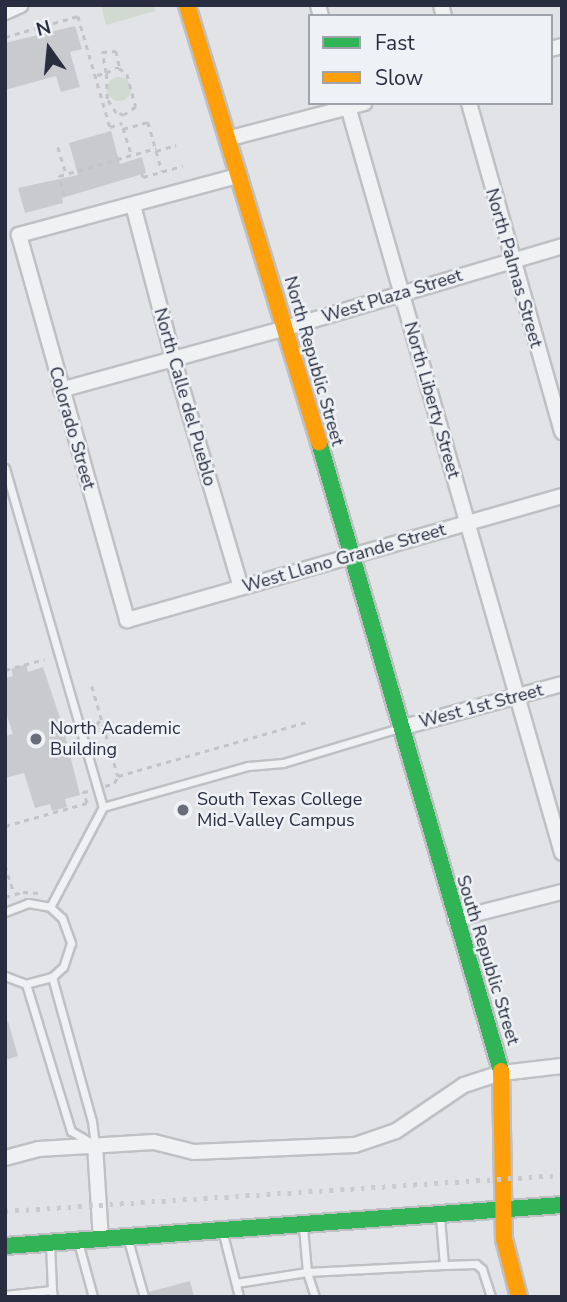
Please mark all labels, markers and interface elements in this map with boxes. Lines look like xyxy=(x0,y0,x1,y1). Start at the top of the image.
north arrow xyxy=(14,14,84,84)
text: N xyxy=(33,14,54,43)
legend xyxy=(308,14,553,105)
text: Fast xyxy=(375,29,415,57)
text: Slow xyxy=(375,64,423,92)
street label: North Palmas Street xyxy=(481,186,547,350)
street label: West Plaza Street xyxy=(319,264,465,328)
street label: North Republic Street xyxy=(279,274,349,448)
street label: North Calle del Pueblo xyxy=(149,305,221,489)
street label: North Liberty Street xyxy=(399,319,465,481)
street label: Colorado Street xyxy=(44,364,100,492)
street label: West Llano Grande Street xyxy=(240,519,448,597)
street label: West 1st Street xyxy=(417,679,545,733)
place label: North Academic Building xyxy=(50,718,180,760)
marker: North Academic Building xyxy=(28,731,44,747)
place label: South Texas College Mid-Valley Campus xyxy=(197,789,362,832)
marker: South Texas College Mid-Valley Campus xyxy=(175,802,191,818)
street label: South Republic Street xyxy=(452,872,524,1048)

